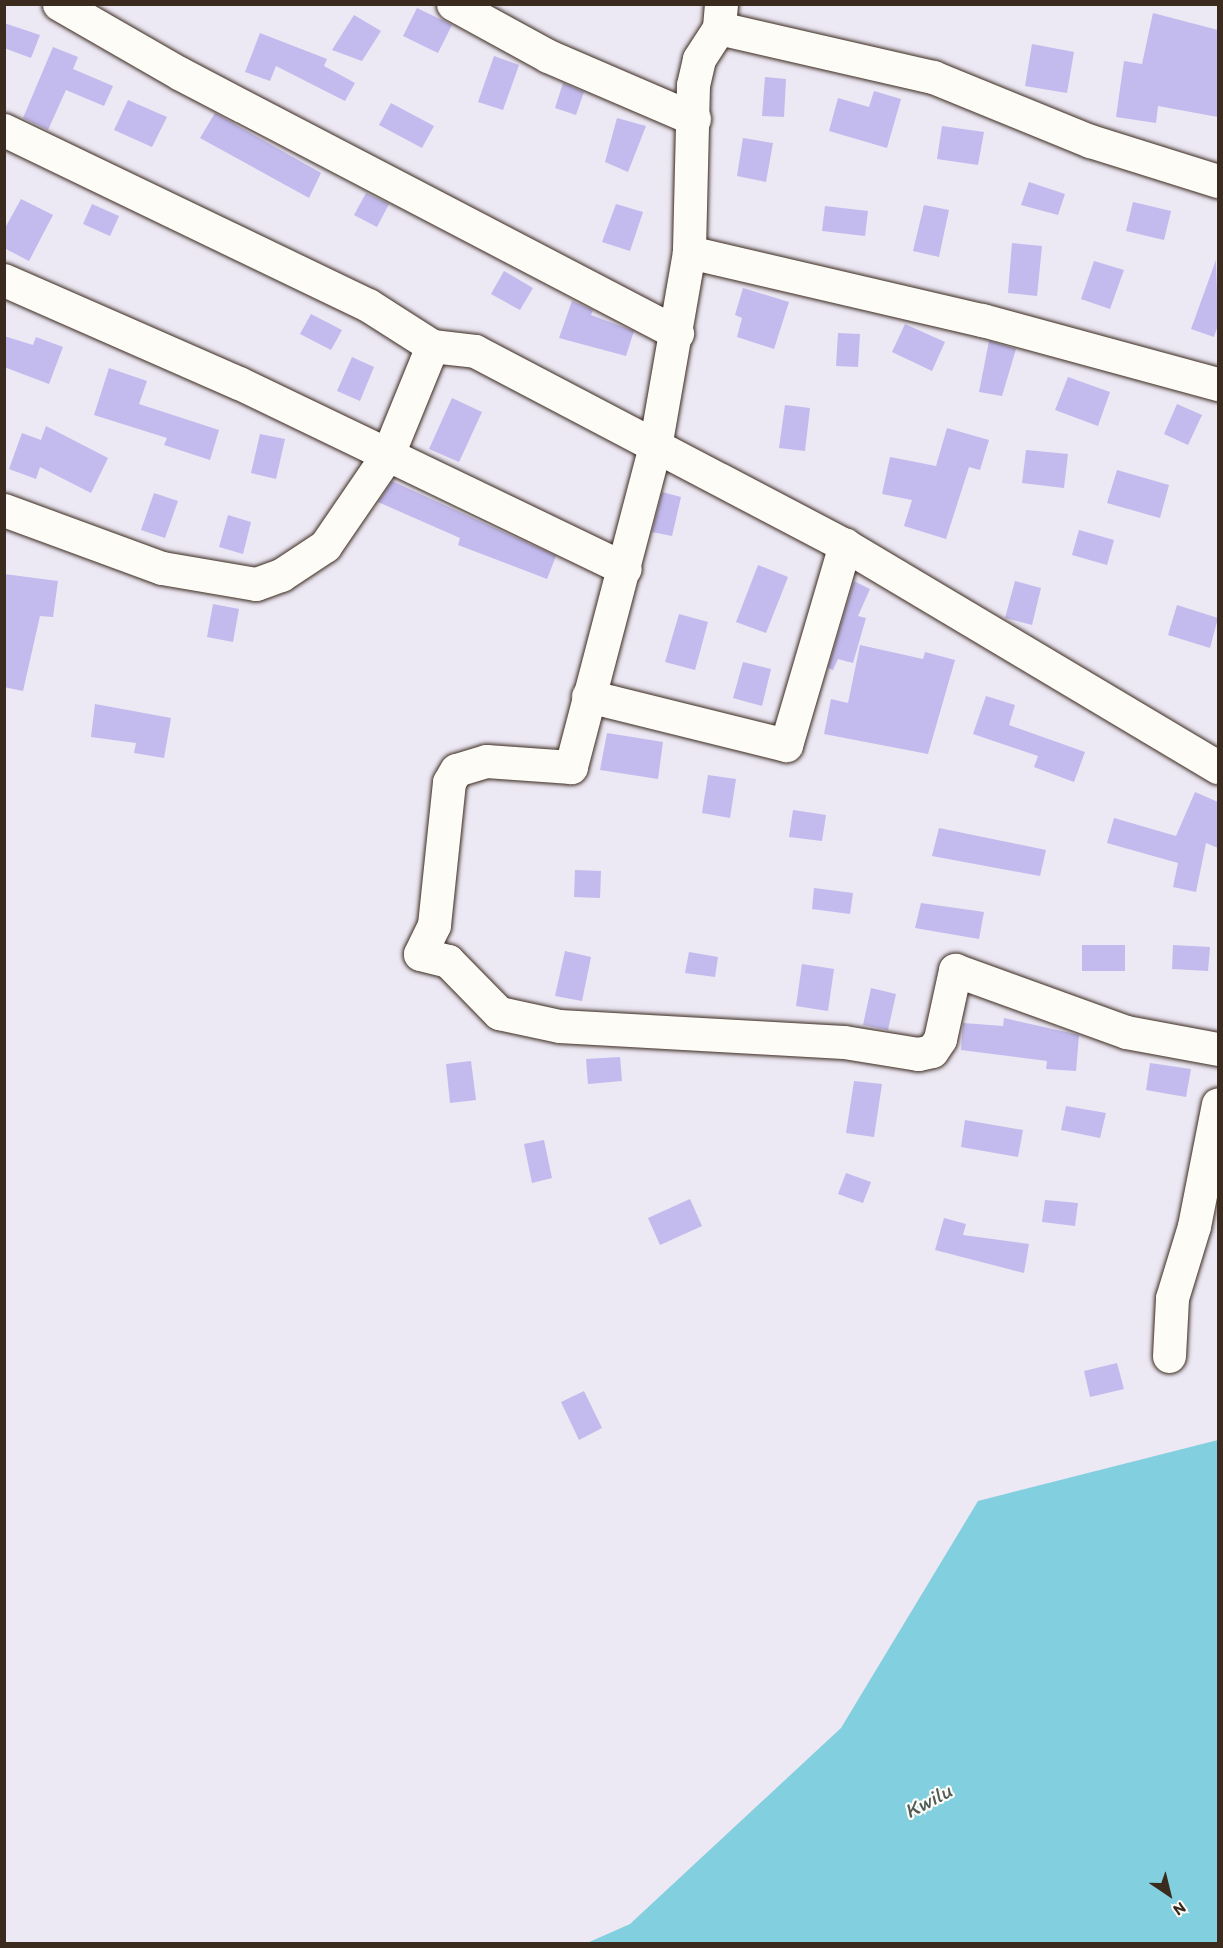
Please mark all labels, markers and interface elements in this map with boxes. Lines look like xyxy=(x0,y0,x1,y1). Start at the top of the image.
water label: Kwilu xyxy=(900,1778,956,1824)
north arrow xyxy=(1139,1864,1199,1924)
text: N xyxy=(1170,1898,1189,1920)

